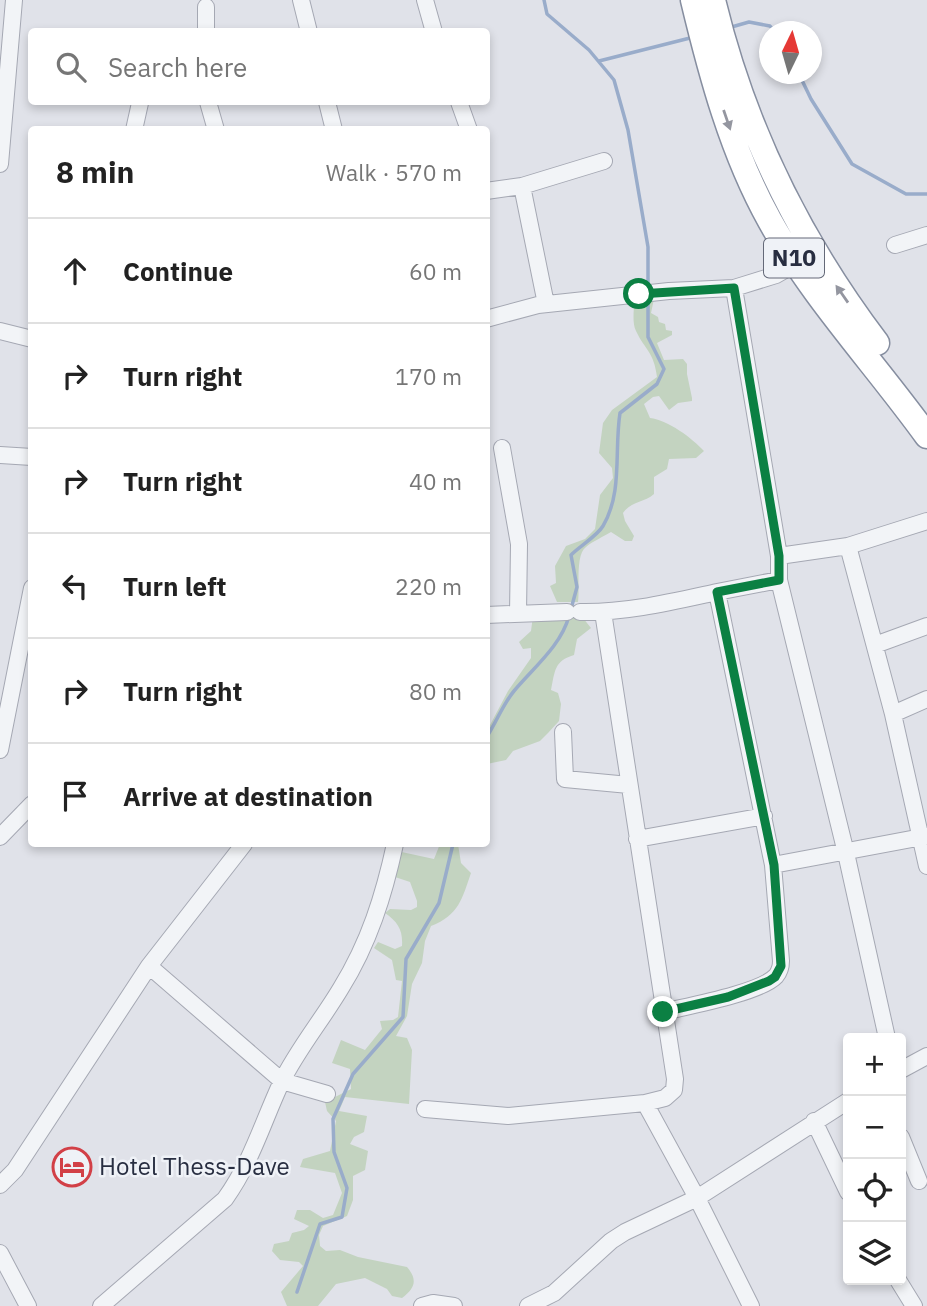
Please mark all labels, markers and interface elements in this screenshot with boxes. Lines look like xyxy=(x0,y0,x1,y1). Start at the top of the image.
north arrow xyxy=(759,21,822,84)
search box xyxy=(28,28,490,105)
icon: search xyxy=(52,48,90,86)
text: Search here xyxy=(108,50,247,84)
one-way arrow xyxy=(722,110,733,131)
text: 8 min xyxy=(56,152,134,191)
text: Walk · 570 m xyxy=(326,157,462,187)
road number: N10 xyxy=(764,238,824,278)
icon: ahead xyxy=(56,252,94,290)
text: Continue xyxy=(123,254,233,288)
text: 60 m xyxy=(409,256,462,286)
route start xyxy=(623,278,654,309)
one-way arrow xyxy=(836,284,849,303)
icon: right xyxy=(56,357,94,395)
text: Turn right xyxy=(123,359,242,393)
text: 170 m xyxy=(395,361,462,391)
icon: right xyxy=(56,462,94,500)
text: Turn right xyxy=(123,464,242,498)
text: 40 m xyxy=(409,466,462,496)
icon: left xyxy=(56,567,94,605)
text: Turn left xyxy=(123,569,226,603)
text: 220 m xyxy=(395,571,462,601)
icon: right xyxy=(56,672,94,710)
text: Turn right xyxy=(123,674,242,708)
text: 80 m xyxy=(409,676,462,706)
icon: arrive xyxy=(56,777,94,815)
text: Arrive at destination xyxy=(123,779,373,813)
route end xyxy=(647,996,678,1027)
map controls xyxy=(843,1033,906,1285)
button: + xyxy=(843,1033,906,1096)
button: − xyxy=(843,1096,906,1159)
hotel icon: Hotel Thess-Dave xyxy=(51,1146,93,1188)
place label: Hotel Thess-Dave xyxy=(99,1150,290,1182)
button: locate xyxy=(843,1159,906,1222)
button: layers xyxy=(843,1222,906,1285)

